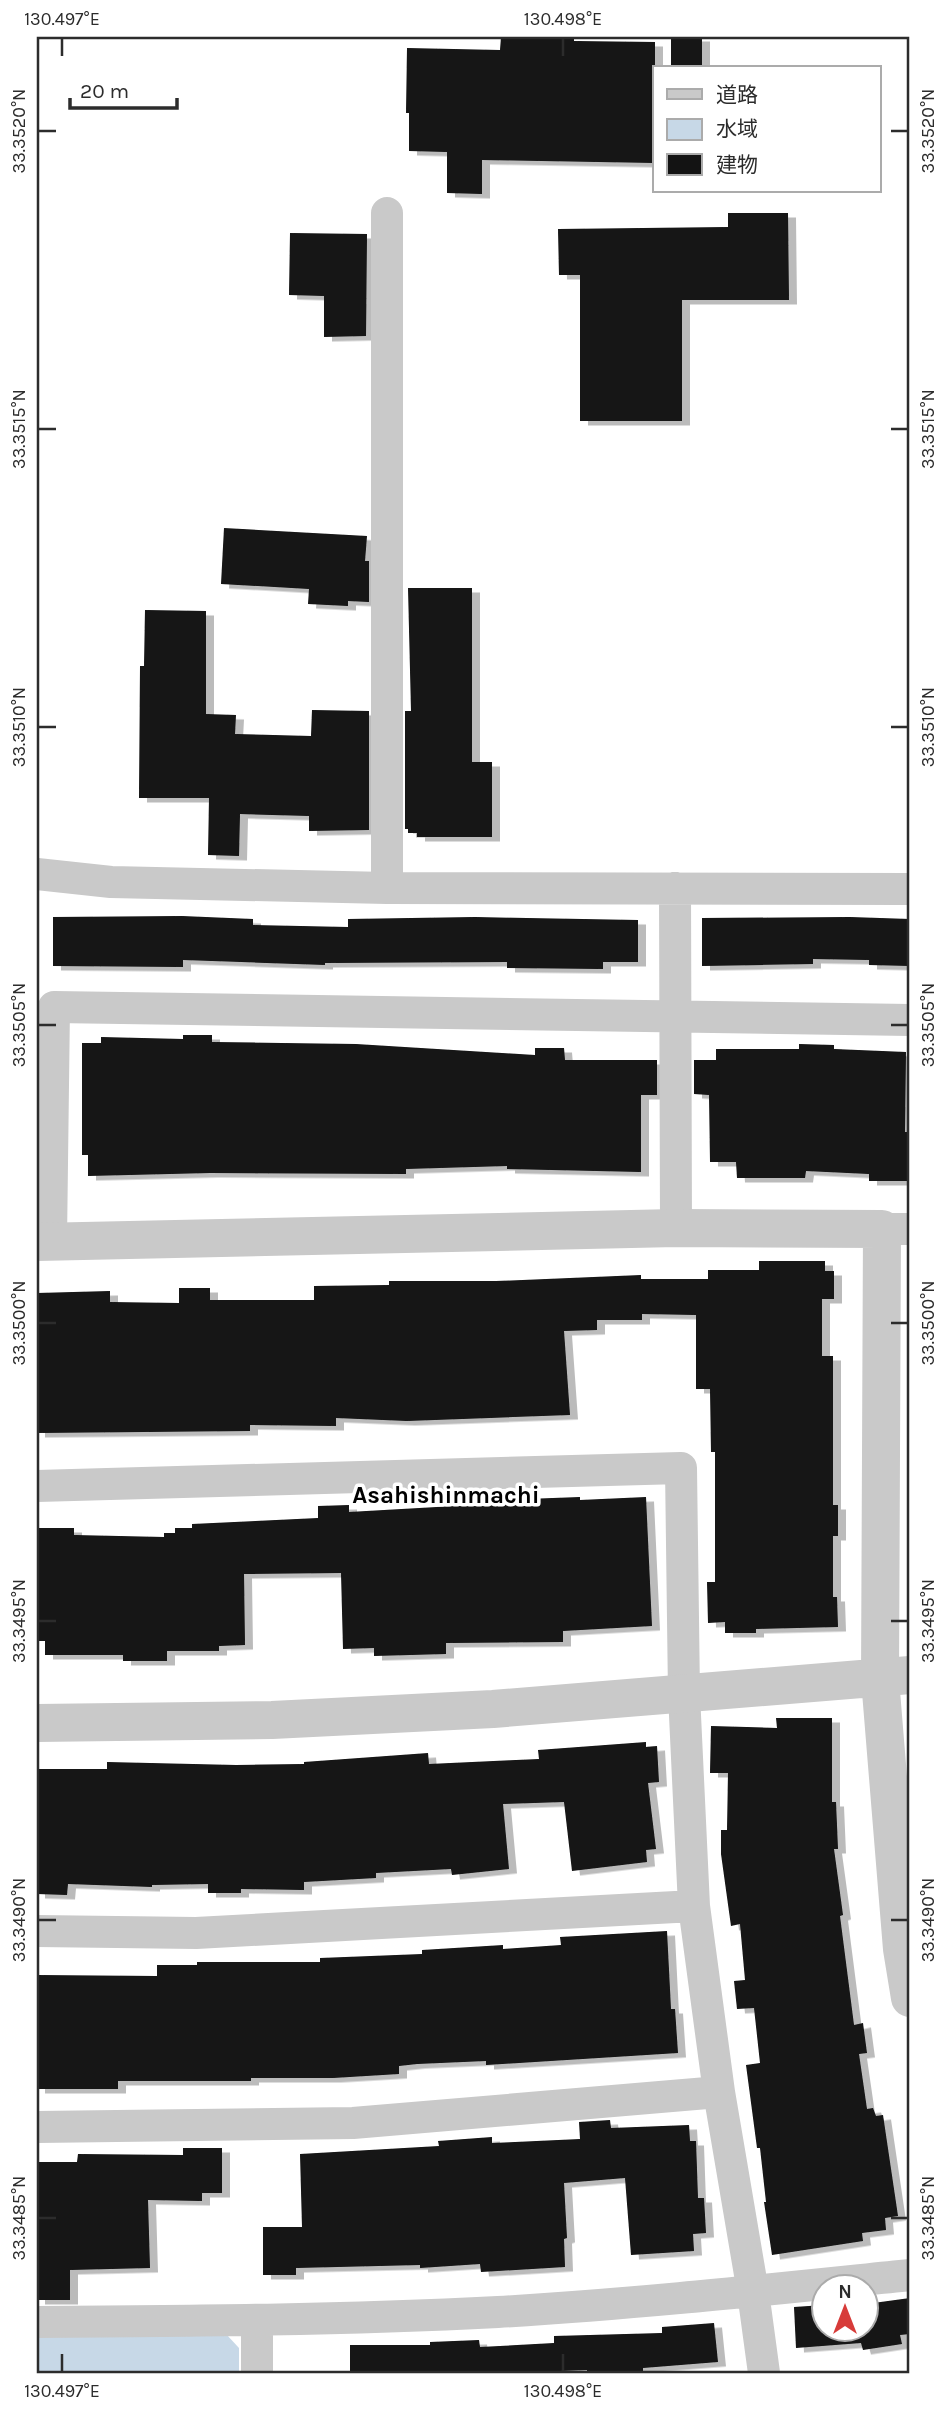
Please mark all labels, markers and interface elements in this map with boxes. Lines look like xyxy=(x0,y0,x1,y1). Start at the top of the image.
text: 130.497°E xyxy=(24,8,100,30)
text: 130.498°E xyxy=(524,8,602,30)
scale bar xyxy=(70,66,177,110)
legend xyxy=(653,66,880,192)
text: 20 m xyxy=(80,79,129,103)
text: 道路 xyxy=(716,83,758,107)
text: 33.3520°N xyxy=(8,89,30,173)
text: 33.3520°N xyxy=(917,89,939,173)
text: 水域 xyxy=(716,117,758,141)
text: 建物 xyxy=(716,153,758,177)
text: 33.3515°N xyxy=(8,389,30,469)
text: 33.3515°N xyxy=(917,389,939,469)
text: 33.3510°N xyxy=(8,687,30,767)
text: 33.3510°N xyxy=(917,687,939,767)
text: 33.3505°N xyxy=(8,983,30,1067)
text: 33.3505°N xyxy=(917,983,939,1067)
text: 33.3500°N xyxy=(8,1280,30,1366)
text: 33.3500°N xyxy=(917,1280,939,1366)
district label: Asahishinmachi xyxy=(352,1481,540,1509)
text: 33.3495°N xyxy=(8,1579,30,1663)
text: 33.3495°N xyxy=(917,1579,939,1663)
text: 33.3490°N xyxy=(8,1878,30,1962)
text: 33.3490°N xyxy=(917,1878,939,1962)
text: 33.3485°N xyxy=(8,2176,30,2260)
text: 33.3485°N xyxy=(917,2176,939,2260)
north arrow xyxy=(810,2274,880,2344)
text: N xyxy=(838,2281,852,2303)
text: 130.497°E xyxy=(24,2380,100,2402)
text: 130.498°E xyxy=(524,2380,602,2402)

